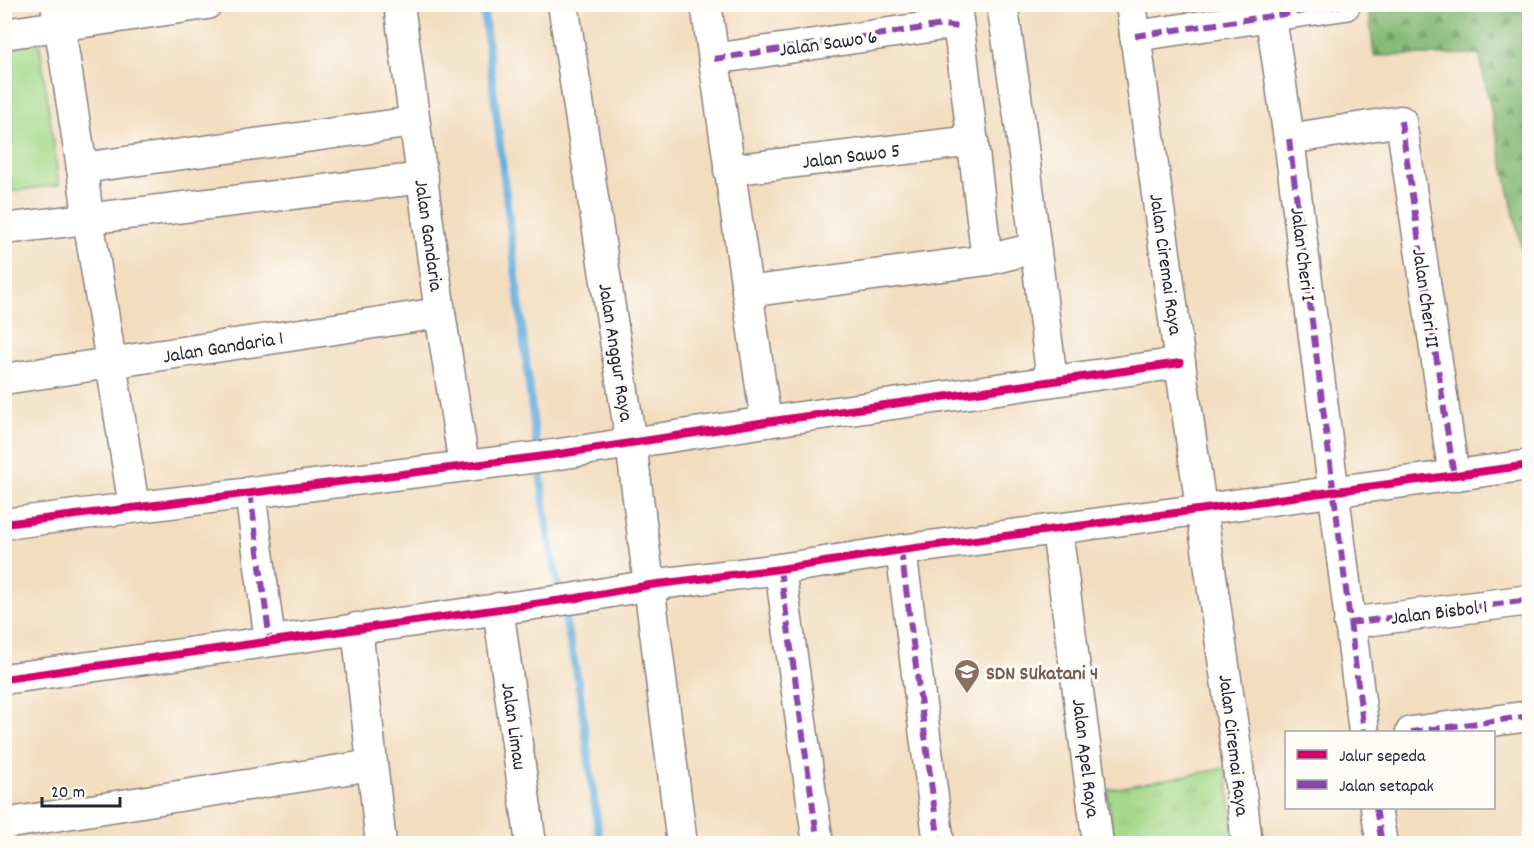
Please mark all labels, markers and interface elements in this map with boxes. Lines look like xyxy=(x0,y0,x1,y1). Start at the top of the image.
street label: Jalan Sawo 6 xyxy=(777,24,879,66)
street label: Jalan Sawo 5 xyxy=(801,138,902,178)
street label: Jalan Gandaria xyxy=(405,178,449,294)
street label: Jalan Ciremai Raya xyxy=(1140,192,1188,337)
street label: Jalan Cheri I xyxy=(1281,206,1321,303)
street label: Jalan Cheri II xyxy=(1403,247,1445,350)
street label: Jalan Anggur Raya xyxy=(589,281,639,424)
street label: Jalan Gandaria 1 xyxy=(161,326,286,372)
street label: Jalan Bisbol 1 xyxy=(1389,594,1489,634)
school or university icon: SDN SUkatani 4 xyxy=(952,657,982,695)
place label: SDN SUkatani 4 xyxy=(986,661,1098,689)
street label: Jalan Ciremai Raya xyxy=(1209,673,1255,818)
street label: Jalan Limau xyxy=(492,681,532,772)
street label: Jalan Apel Raya xyxy=(1063,697,1105,820)
legend xyxy=(1285,731,1495,809)
text: Jalur sepeda xyxy=(1339,745,1426,770)
scale bar xyxy=(42,770,120,808)
text: Jalan setapak xyxy=(1339,775,1434,800)
text: 20 m xyxy=(51,781,85,806)

